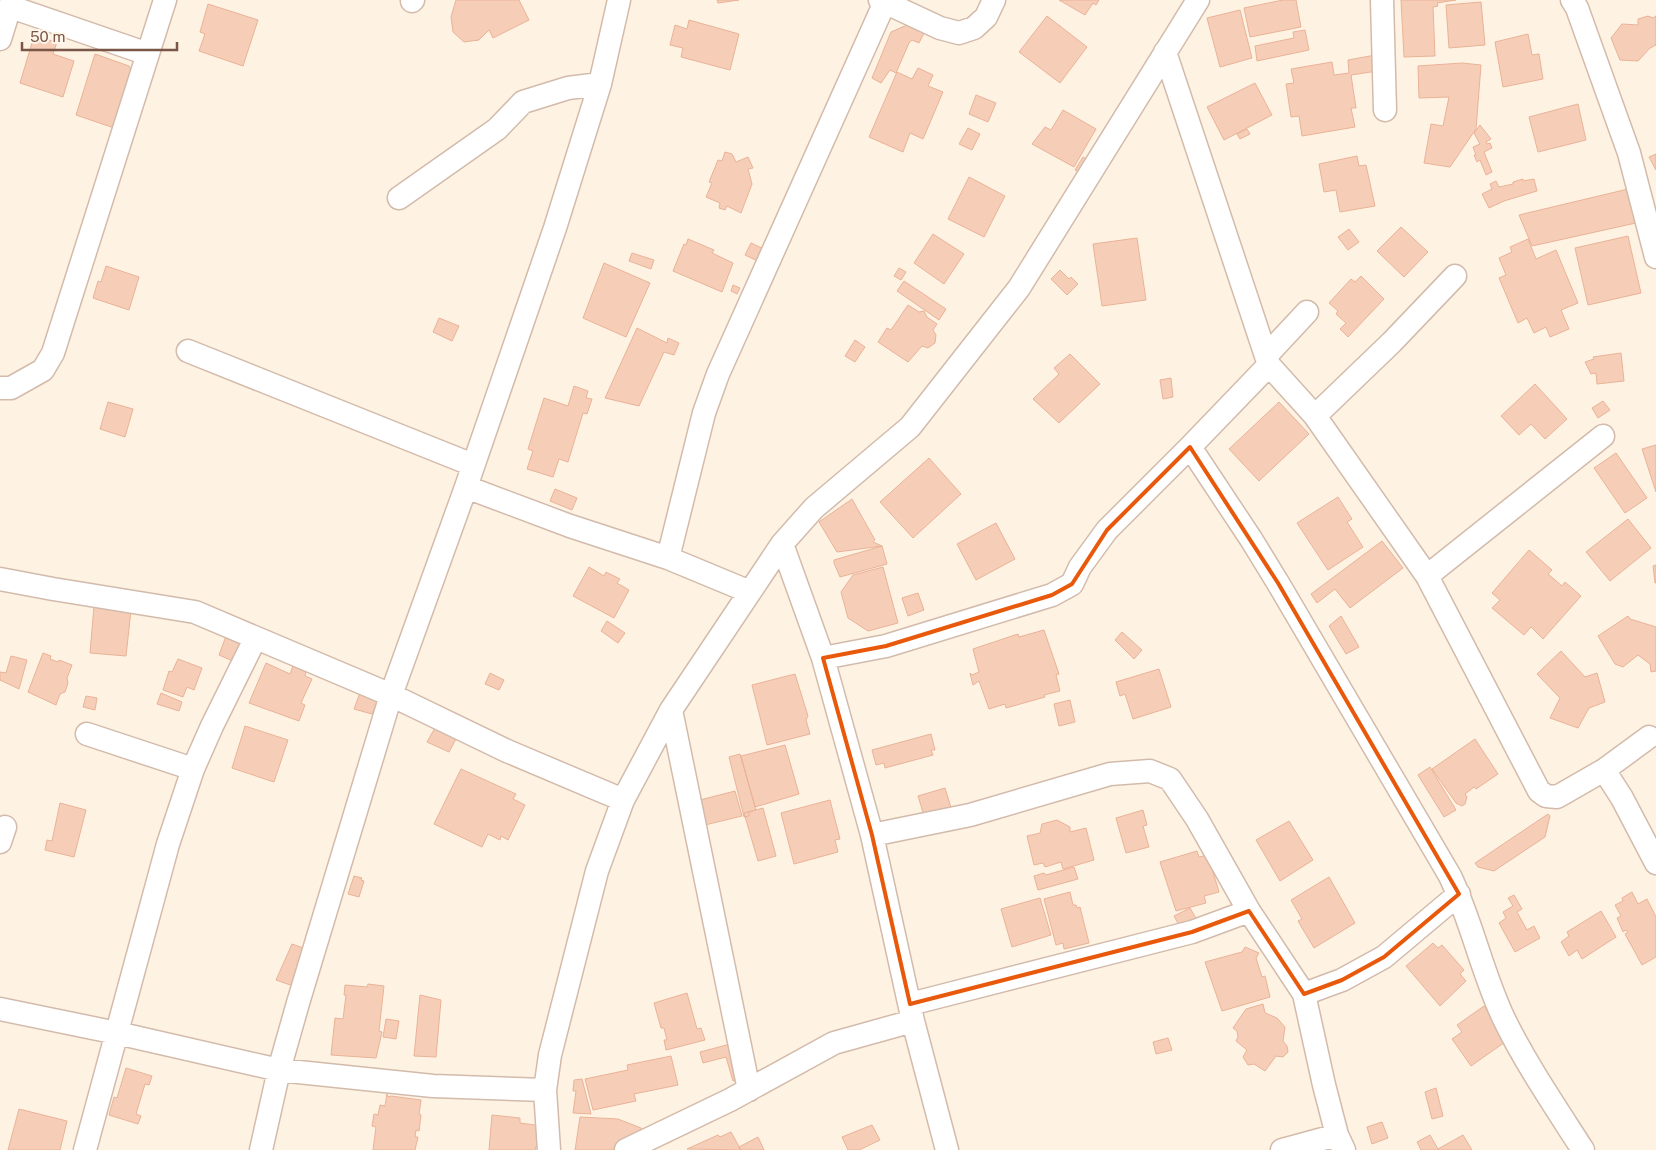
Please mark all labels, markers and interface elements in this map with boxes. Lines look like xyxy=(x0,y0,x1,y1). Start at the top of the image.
scale bar xyxy=(22,20,178,52)
text: 50 m xyxy=(30,28,65,45)

